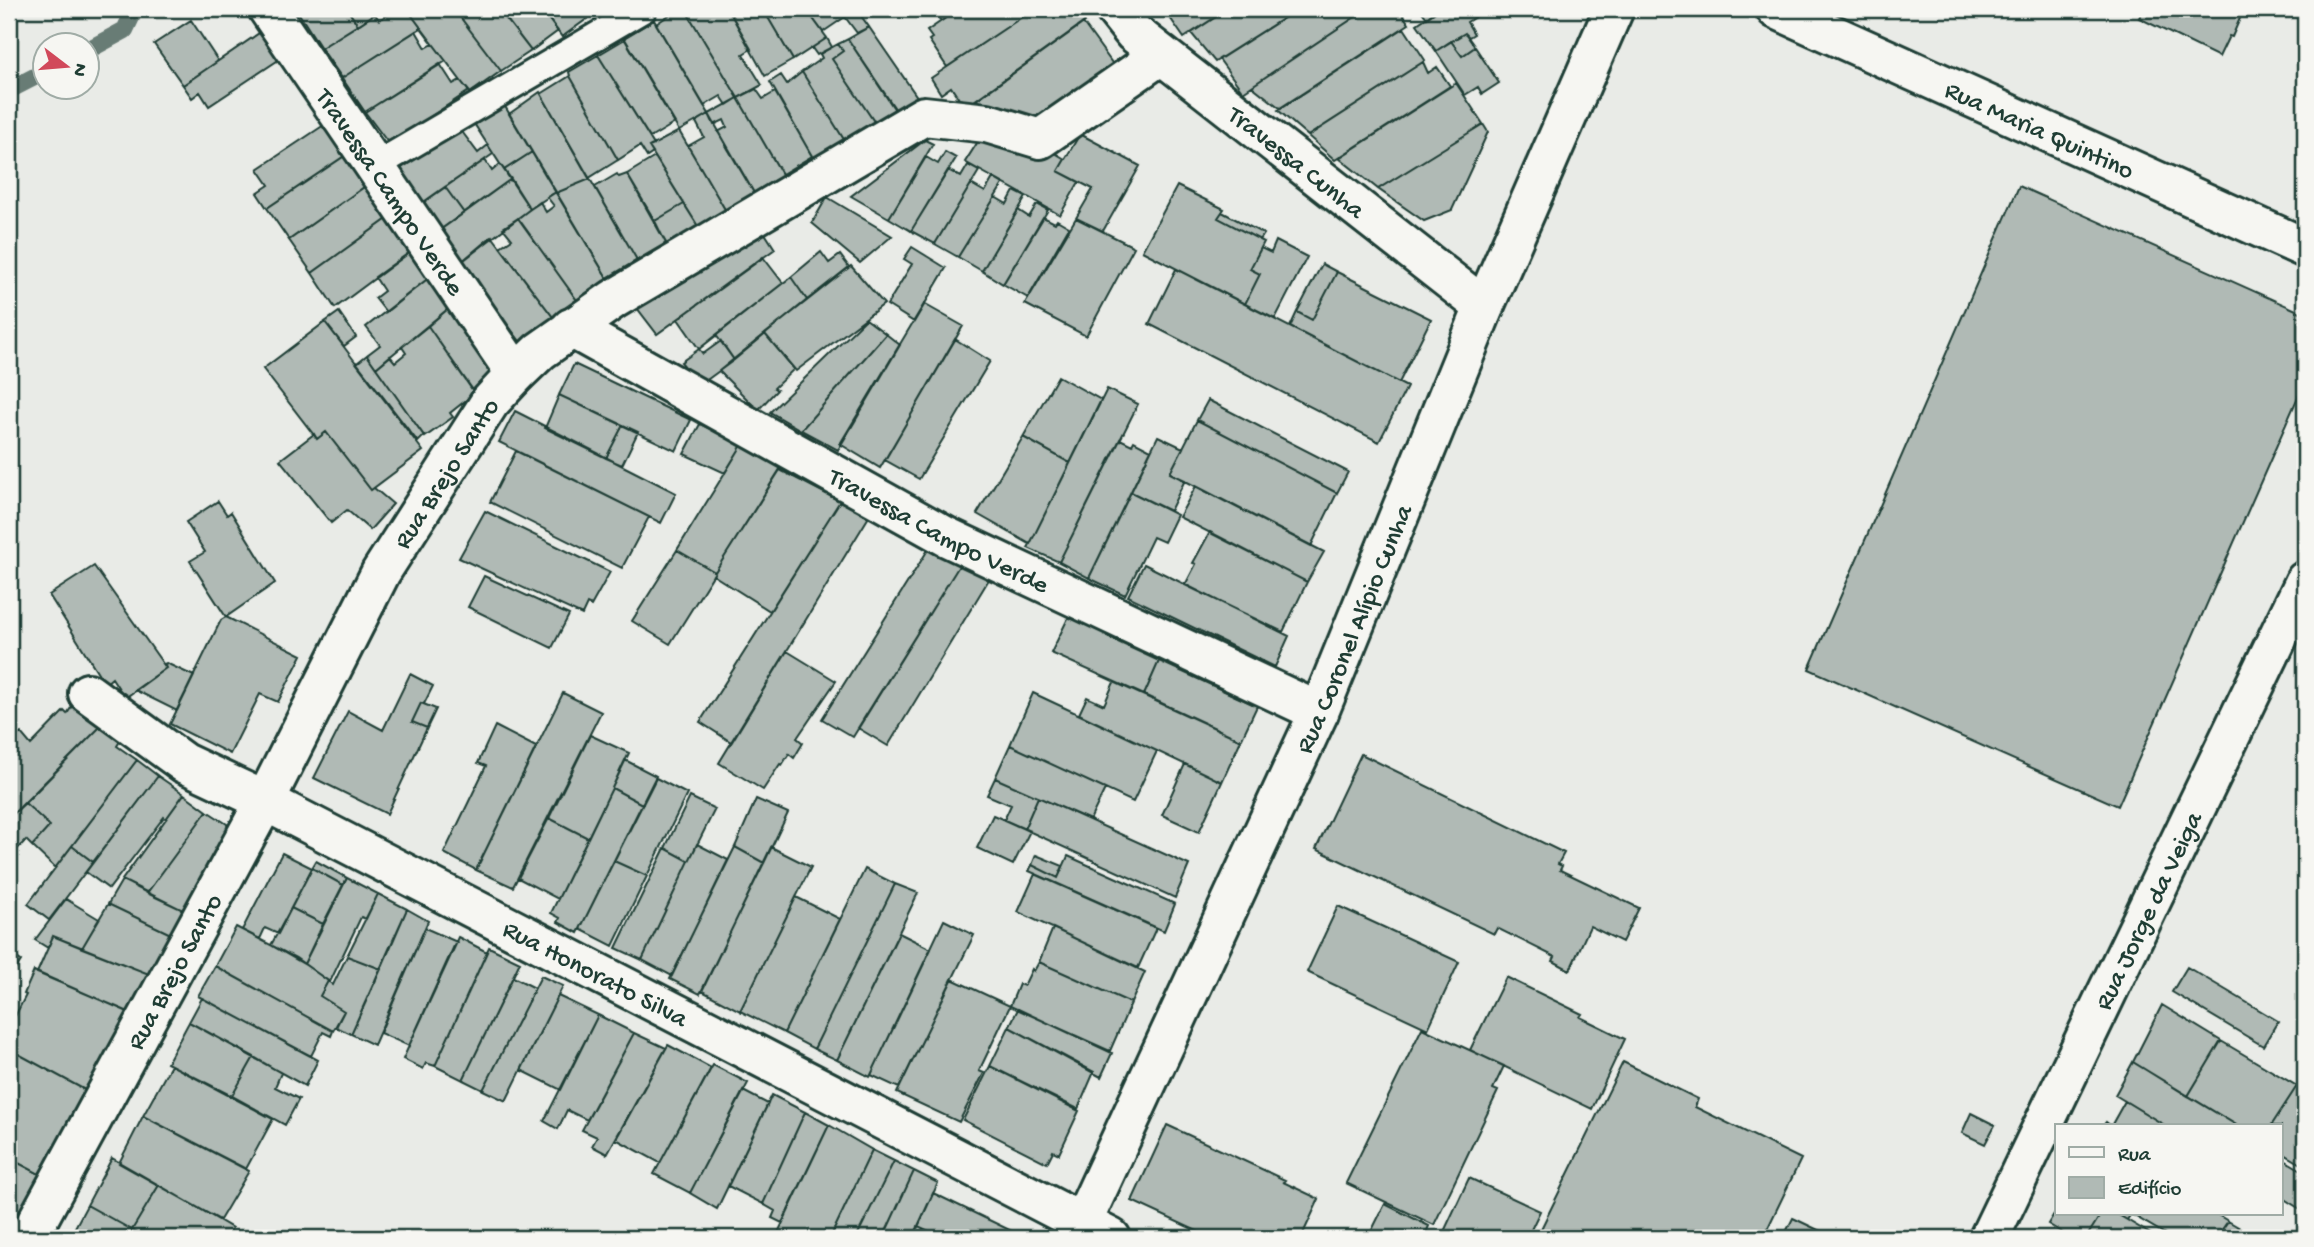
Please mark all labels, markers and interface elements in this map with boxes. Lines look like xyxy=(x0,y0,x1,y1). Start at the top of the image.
north arrow xyxy=(32,32,102,102)
text: N xyxy=(66,61,92,79)
street label: Rua Maria Quintino xyxy=(1939,76,2138,189)
street label: Travessa Campo Verde xyxy=(306,82,470,303)
street label: Travessa Cunha xyxy=(1218,100,1370,229)
street label: Rua Brejo Santo xyxy=(389,394,508,556)
street label: Travessa Campo Verde xyxy=(820,462,1053,603)
street label: Rua Coronel Alípio Cunha xyxy=(1291,500,1422,759)
street label: Rua Jorge da Veiga xyxy=(2090,806,2212,1016)
street label: Rua Brejo Santo xyxy=(122,890,232,1056)
street label: Rua Honorato Silva xyxy=(496,915,693,1037)
legend xyxy=(2055,1124,2282,1216)
text: Rua xyxy=(2118,1144,2152,1169)
text: Edifício xyxy=(2118,1178,2182,1203)

